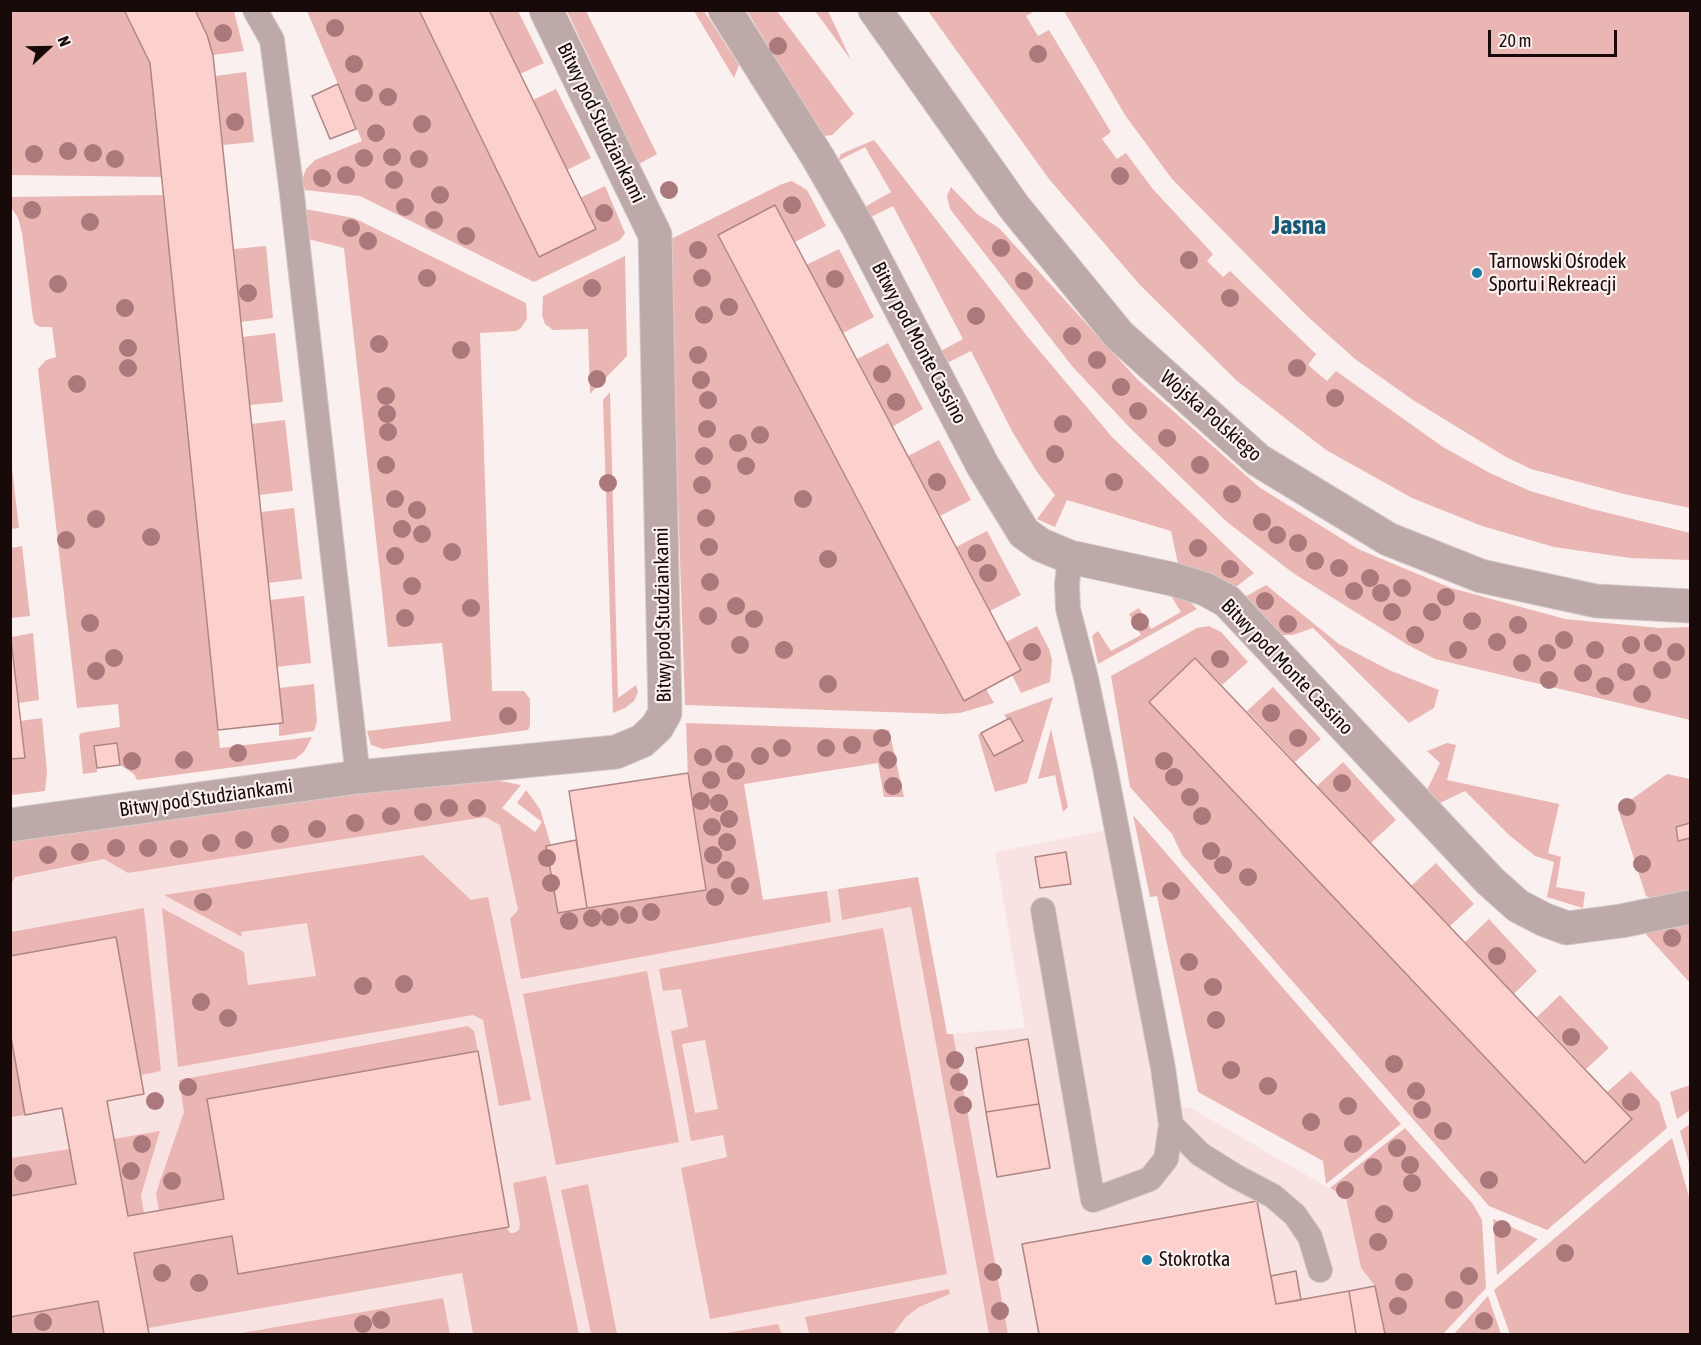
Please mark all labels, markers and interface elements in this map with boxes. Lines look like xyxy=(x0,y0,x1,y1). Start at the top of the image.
north arrow xyxy=(18,18,78,78)
scale bar xyxy=(1491,18,1620,56)
text: 20 m xyxy=(1499,30,1531,51)
text: N xyxy=(55,33,75,49)
street label: Bitwy pod Studziankami xyxy=(552,39,650,207)
district label: Jasna xyxy=(1272,210,1326,242)
place label: Tarnowski Ośrodek Sportu i Rekreacji xyxy=(1489,250,1626,297)
street label: Bitwy pod Monte Cassino xyxy=(866,258,972,428)
marker: Tarnowski Ośrodek Sportu i Rekreacji xyxy=(1470,266,1484,280)
street label: Wojska Polskiego xyxy=(1155,365,1267,467)
street label: Bitwy pod Studziankami xyxy=(649,527,677,703)
street label: Bitwy pod Monte Cassino xyxy=(1216,594,1358,740)
street label: Bitwy pod Studziankami xyxy=(118,774,294,822)
place label: Stokrotka xyxy=(1159,1248,1230,1272)
marker: Stokrotka xyxy=(1140,1253,1154,1267)

